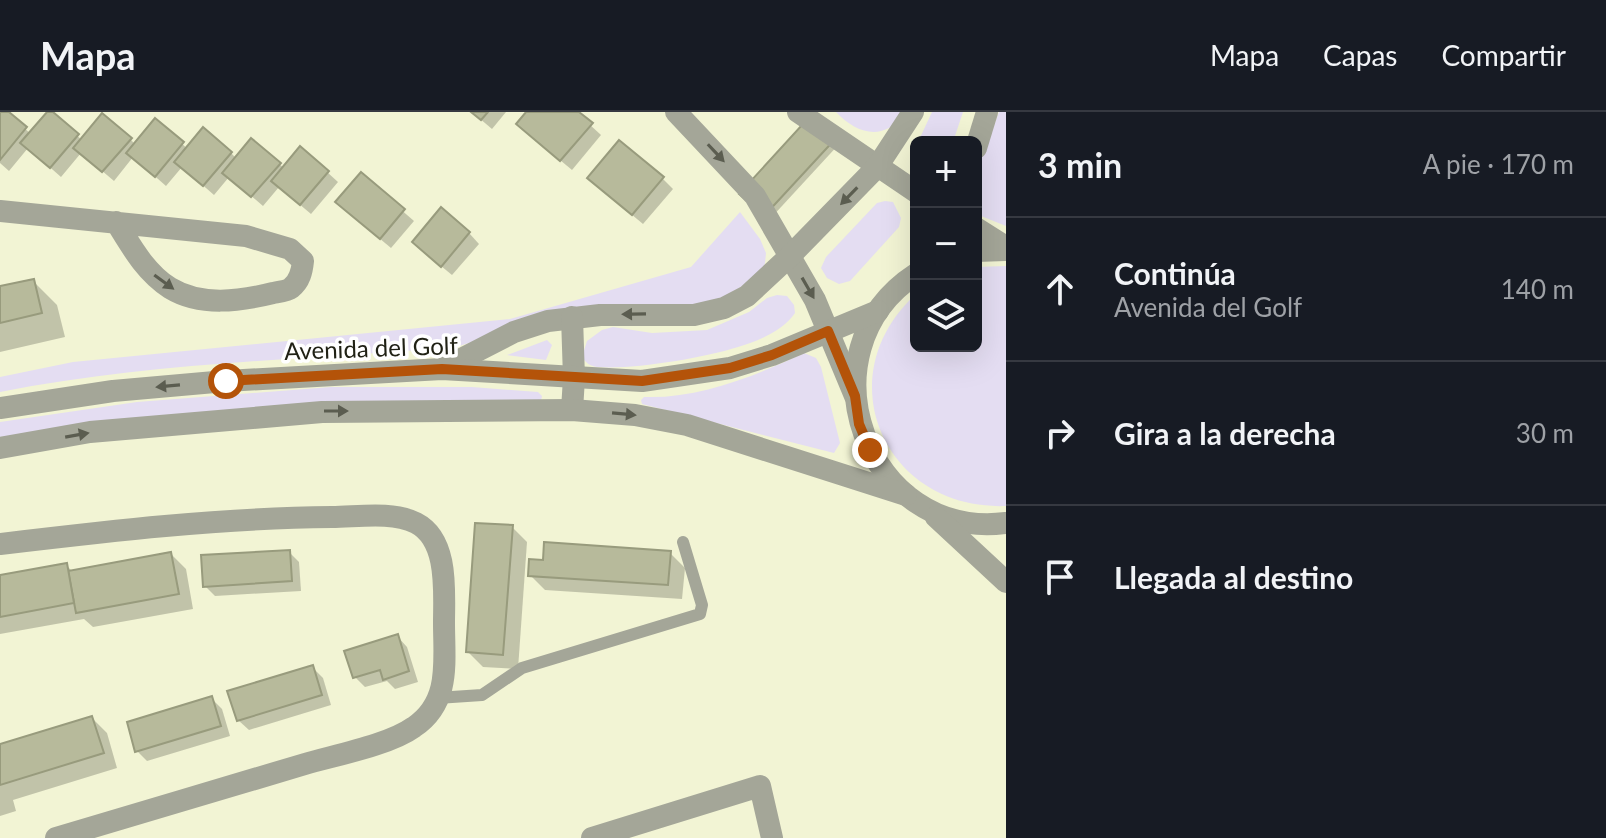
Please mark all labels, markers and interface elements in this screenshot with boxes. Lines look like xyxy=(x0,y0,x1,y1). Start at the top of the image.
text: Mapa xyxy=(40,32,136,78)
text: Mapa xyxy=(1210,38,1279,72)
text: Capas xyxy=(1323,38,1397,72)
text: Compartir xyxy=(1441,38,1566,72)
map controls xyxy=(910,136,982,352)
button: + xyxy=(910,136,982,208)
one-way arrow xyxy=(707,144,725,163)
text: 3 min xyxy=(1038,144,1122,185)
text: A pie · 170 m xyxy=(1423,148,1574,180)
one-way arrow xyxy=(840,186,859,205)
button: − xyxy=(910,208,982,280)
text: Continúa xyxy=(1114,255,1236,291)
icon: ahead xyxy=(1038,267,1082,311)
text: 140 m xyxy=(1501,273,1574,305)
one-way arrow xyxy=(153,274,174,289)
one-way arrow xyxy=(801,276,815,299)
button: layers xyxy=(910,280,982,352)
text: Avenida del Golf xyxy=(1114,291,1302,323)
one-way arrow xyxy=(621,308,646,320)
street label: Avenida del Golf xyxy=(284,330,459,365)
route start xyxy=(208,363,244,399)
one-way arrow xyxy=(155,380,180,393)
one-way arrow xyxy=(324,405,349,418)
one-way arrow xyxy=(611,408,636,421)
icon: right xyxy=(1038,411,1082,455)
text: Gira a la derecha xyxy=(1114,415,1336,451)
text: 30 m xyxy=(1516,417,1574,449)
one-way arrow xyxy=(65,428,90,440)
route end xyxy=(852,432,888,468)
icon: arrive xyxy=(1038,555,1082,599)
text: Llegada al destino xyxy=(1114,559,1353,595)

